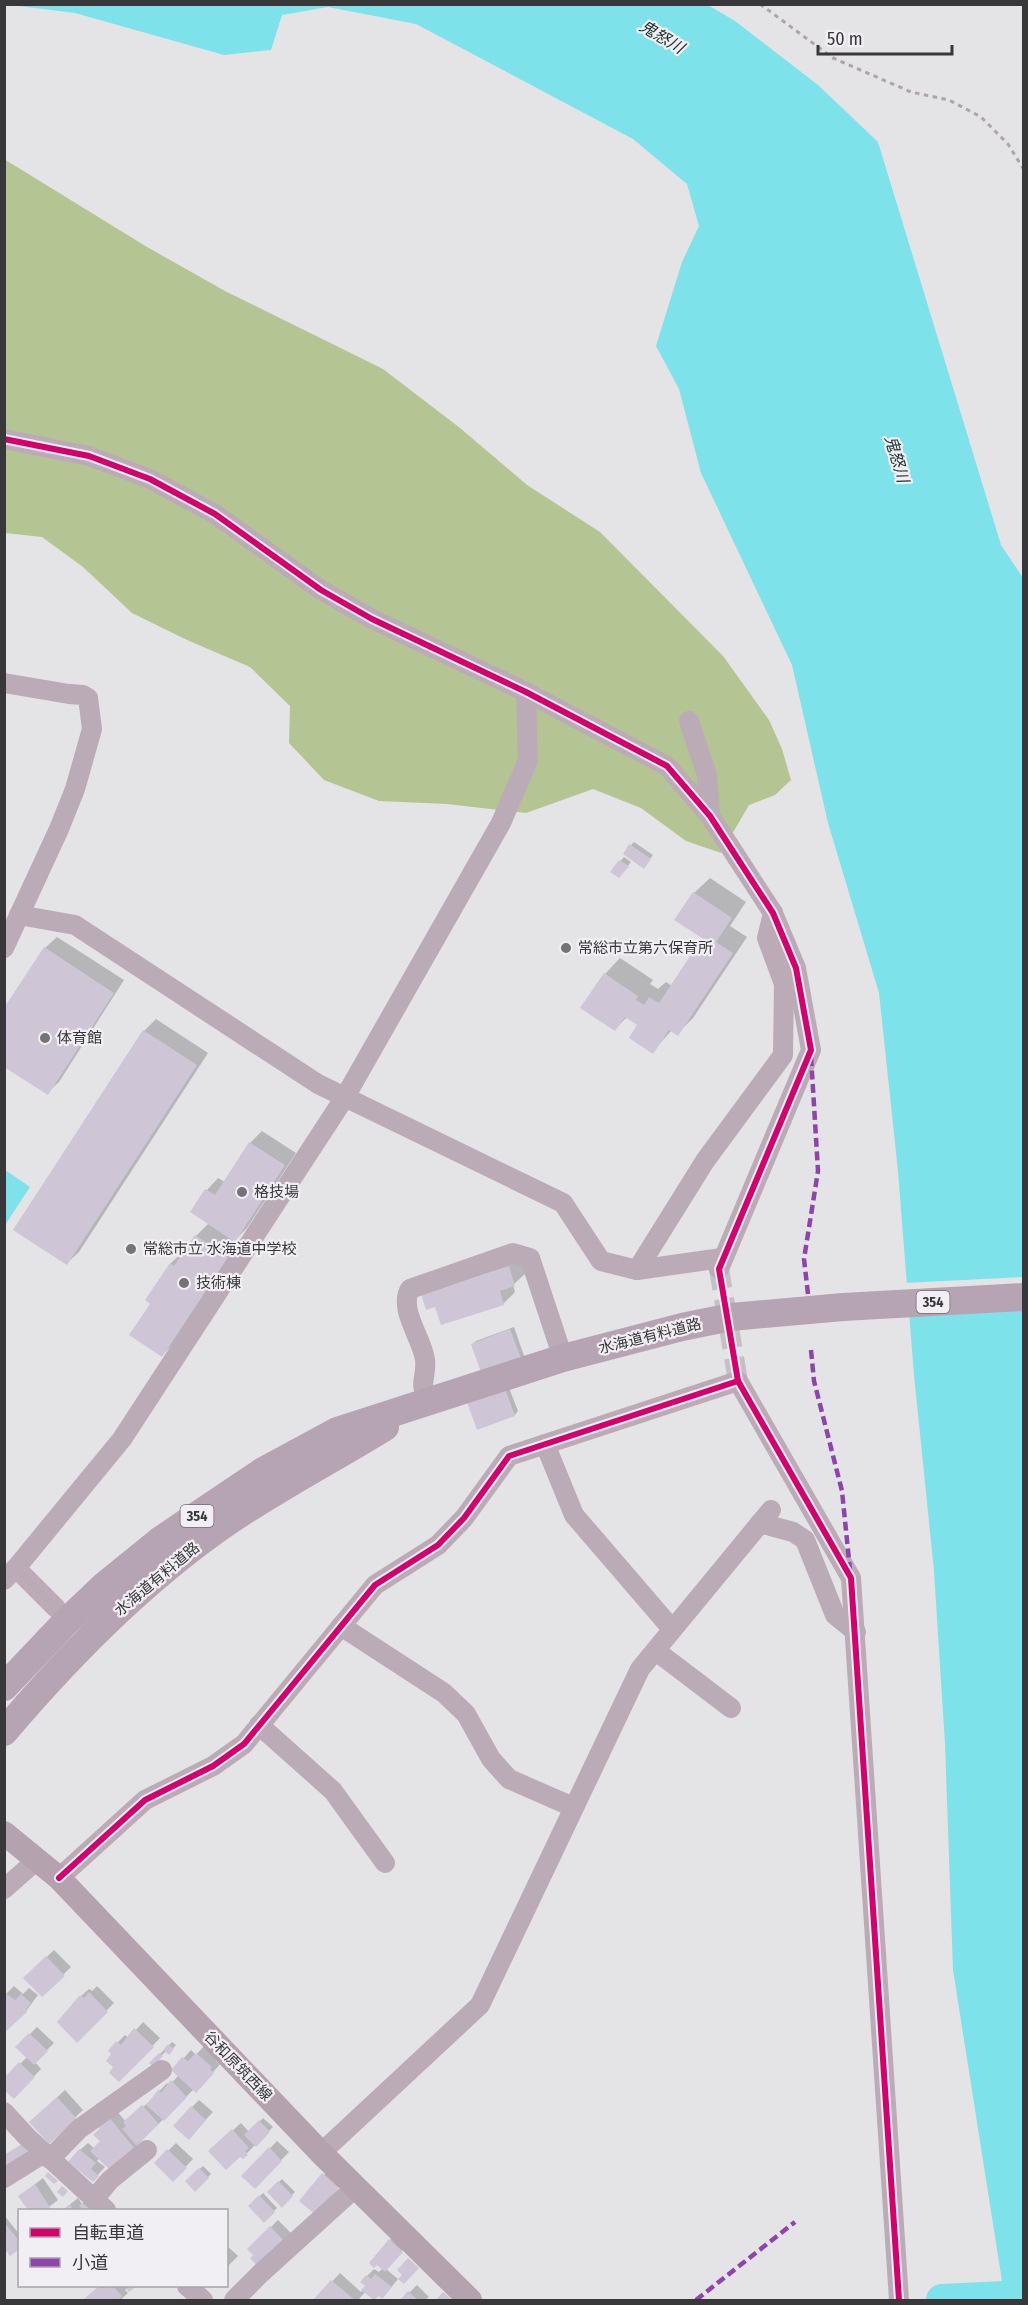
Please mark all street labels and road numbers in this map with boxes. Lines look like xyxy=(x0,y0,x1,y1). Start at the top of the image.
road number: 354 xyxy=(916,1291,950,1313)
street label: 水海道有料道路 xyxy=(597,1315,703,1357)
road number: 354 xyxy=(180,1505,214,1527)
street label: 水海道有料道路 xyxy=(111,1538,203,1620)
street label: 谷和原筑西線 xyxy=(200,2027,276,2105)

